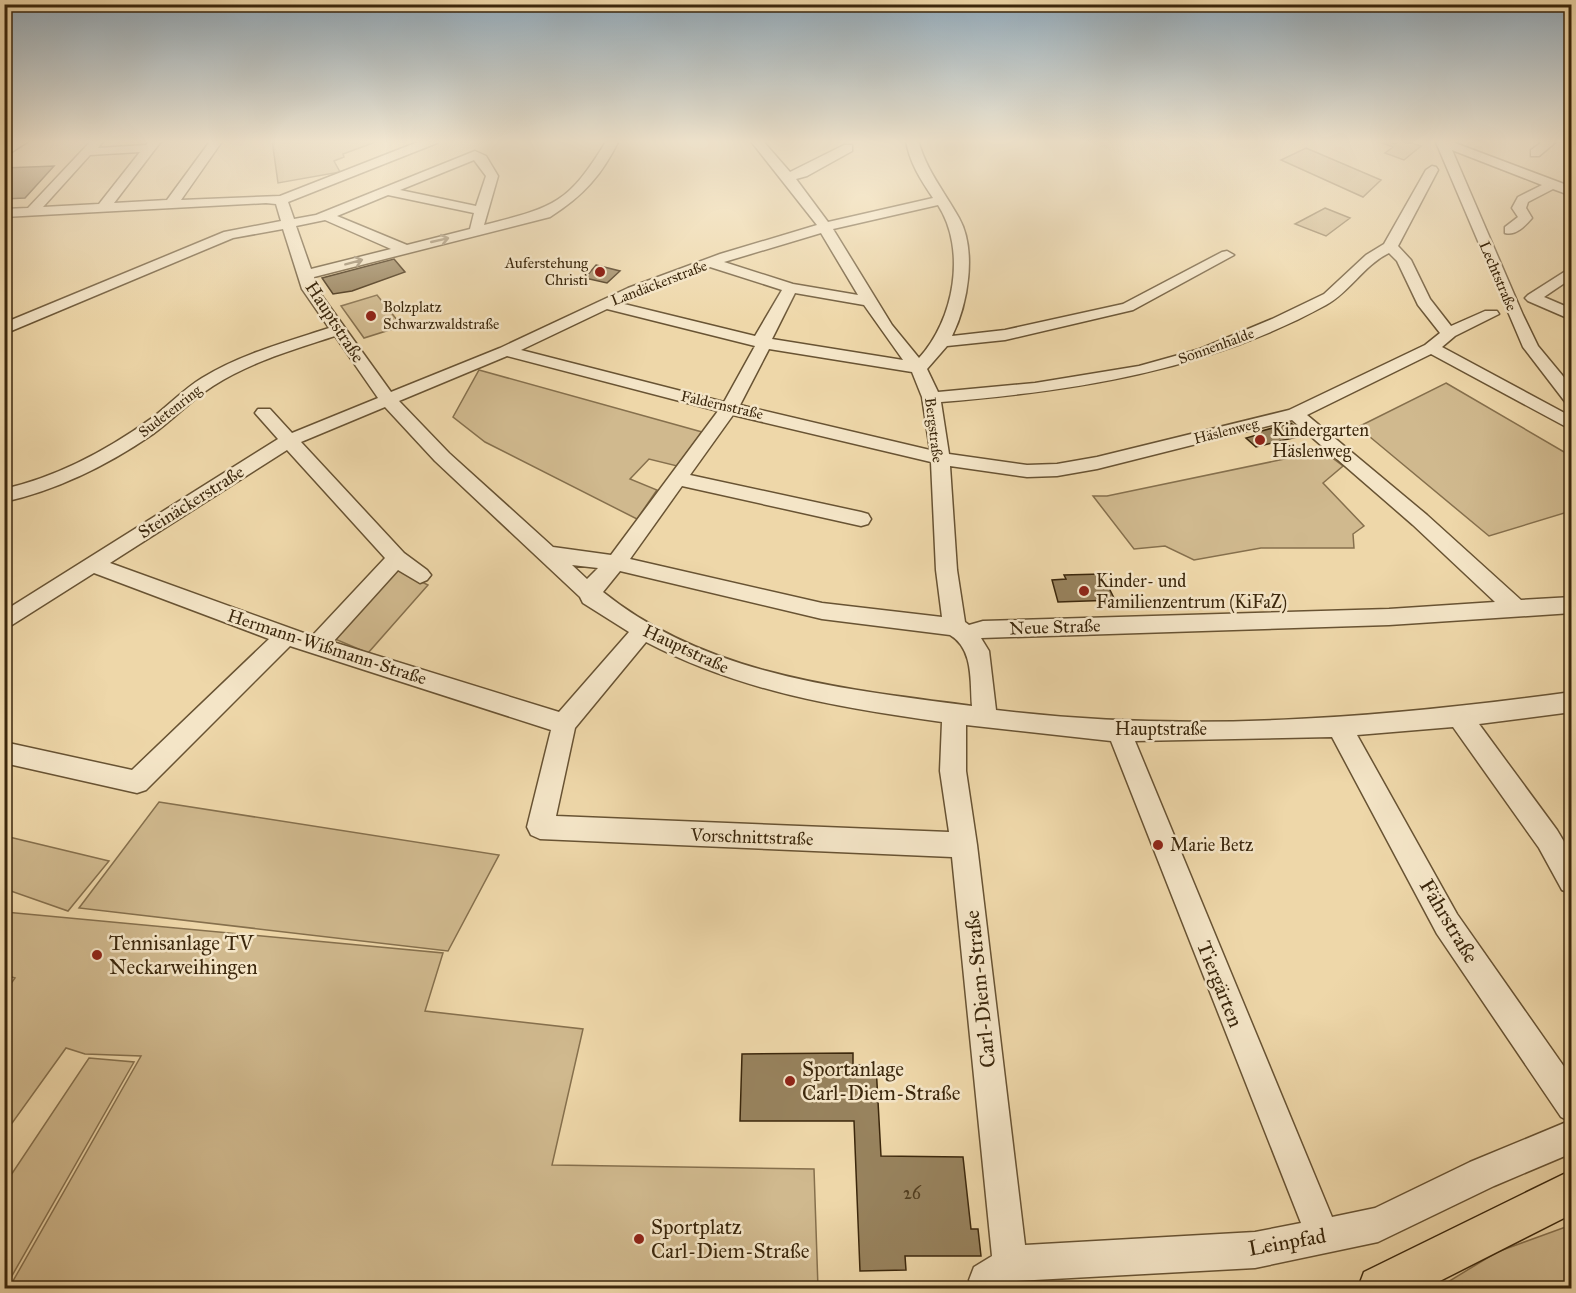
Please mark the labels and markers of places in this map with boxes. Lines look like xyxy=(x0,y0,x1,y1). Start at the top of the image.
place label: Auferstehung Christi xyxy=(504,254,589,289)
marker: Auferstehung Christi xyxy=(593,265,607,279)
place label: Bolzplatz Schwarzwaldstraße xyxy=(383,298,499,333)
marker: Bolzplatz Schwarzwaldstraße xyxy=(364,309,378,323)
place label: Kindergarten Häslenweg xyxy=(1272,419,1369,463)
marker: Kindergarten Häslenweg xyxy=(1253,433,1267,447)
place label: Kinder- und Familienzentrum (KiFaZ) xyxy=(1096,570,1287,614)
marker: Kinder- und Familienzentrum (KiFaZ) xyxy=(1077,584,1091,598)
place label: Marie Betz xyxy=(1170,834,1253,856)
marker: Marie Betz xyxy=(1151,838,1165,852)
place label: Tennisanlage TV Neckarweihingen xyxy=(109,930,258,980)
marker: Tennisanlage TV Neckarweihingen xyxy=(90,948,104,962)
place label: Sportanlage Carl-Diem-Straße xyxy=(802,1056,961,1106)
marker: Sportanlage Carl-Diem-Straße xyxy=(783,1074,797,1088)
place label: Sportplatz Carl-Diem-Straße xyxy=(651,1214,810,1264)
marker: Sportplatz Carl-Diem-Straße xyxy=(632,1232,646,1246)

